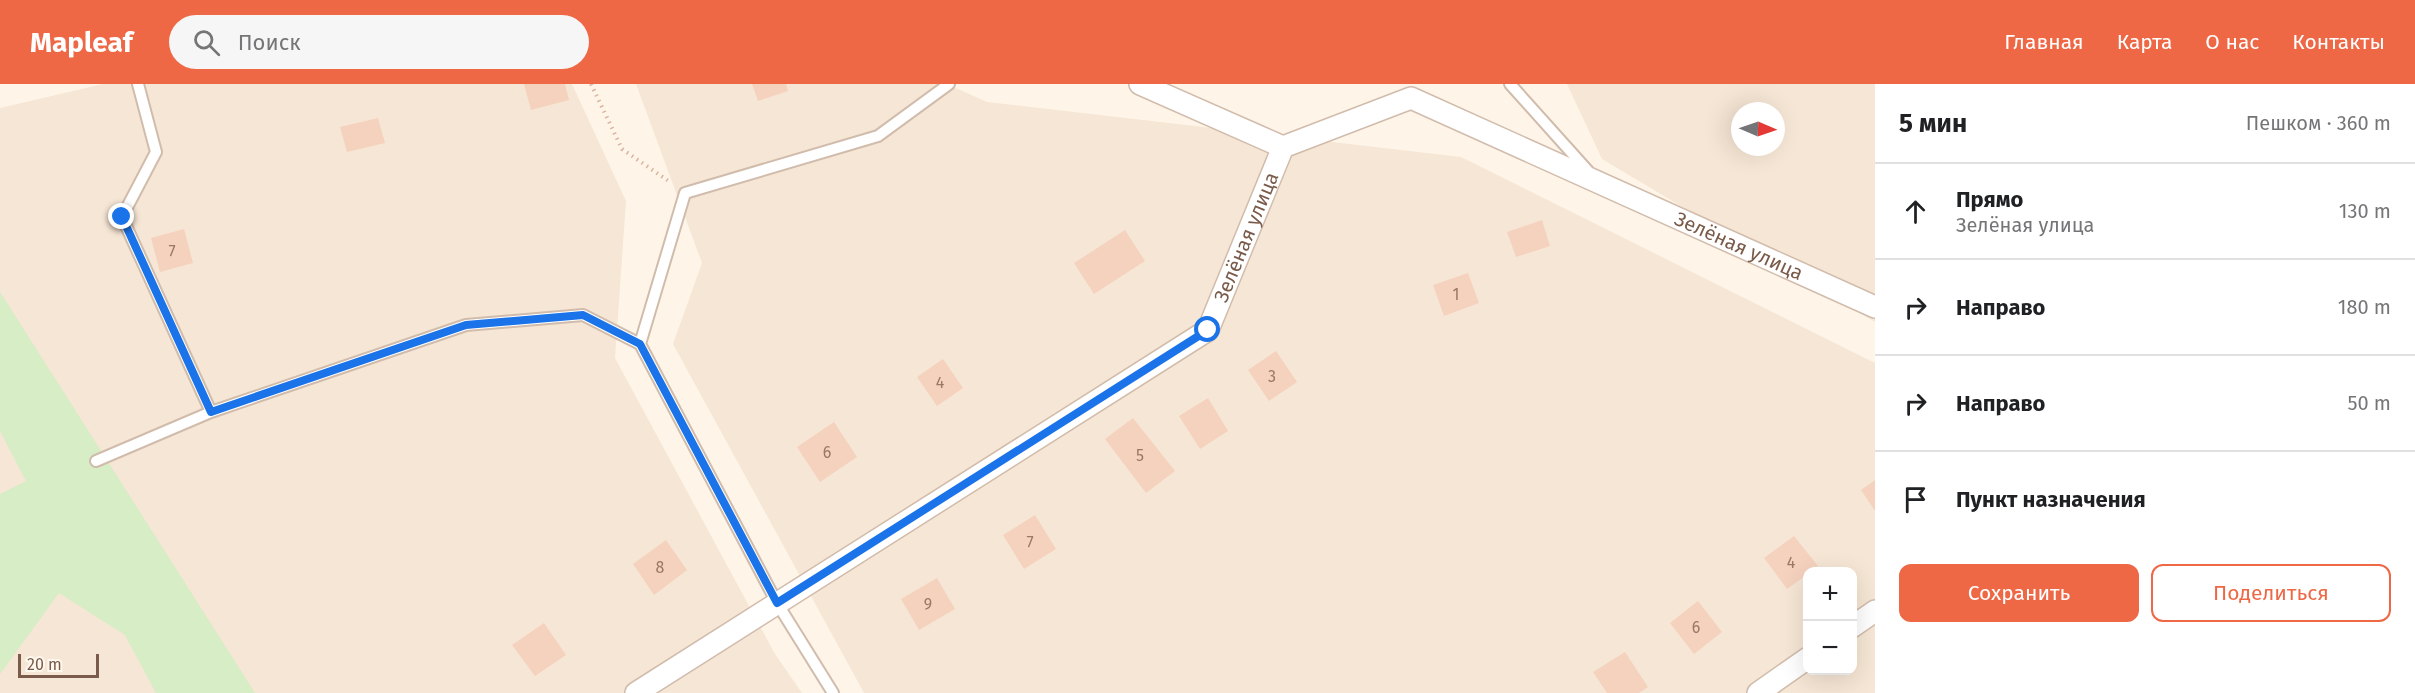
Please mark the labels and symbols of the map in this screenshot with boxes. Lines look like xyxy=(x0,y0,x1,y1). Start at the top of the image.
north arrow xyxy=(1731,102,1785,156)
street label: Зелёная улица xyxy=(1209,168,1283,306)
route end xyxy=(108,203,134,229)
street label: Зелёная улица xyxy=(1671,206,1807,285)
house number: 7 xyxy=(168,242,176,261)
house number: 1 xyxy=(1453,285,1459,304)
route start xyxy=(1194,316,1220,342)
house number: 3 xyxy=(1268,367,1276,386)
house number: 4 xyxy=(936,373,945,392)
house number: 6 xyxy=(823,443,831,462)
house number: 5 xyxy=(1136,446,1144,465)
house number: 7 xyxy=(1026,533,1034,552)
house number: 4 xyxy=(1787,553,1796,572)
house number: 8 xyxy=(656,558,665,577)
house number: 9 xyxy=(924,595,932,614)
house number: 6 xyxy=(1692,618,1700,637)
scale bar xyxy=(18,651,99,678)

